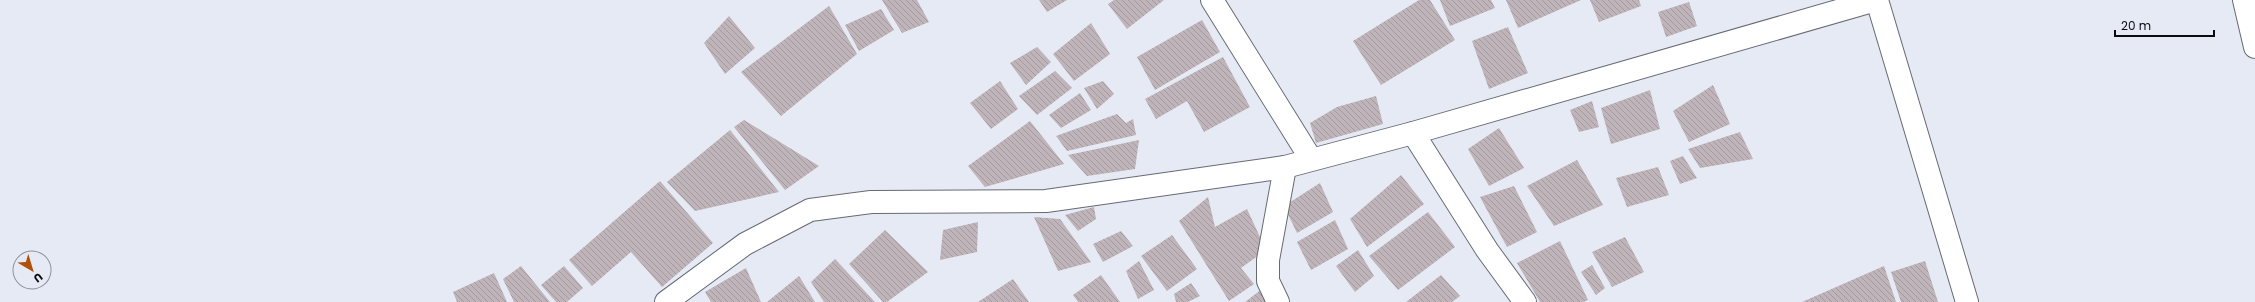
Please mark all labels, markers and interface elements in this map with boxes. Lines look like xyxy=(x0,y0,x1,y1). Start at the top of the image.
scale bar xyxy=(2115,12,2214,38)
text: 20 m xyxy=(2121,17,2151,34)
north arrow xyxy=(12,250,52,290)
text: U xyxy=(30,269,46,287)

